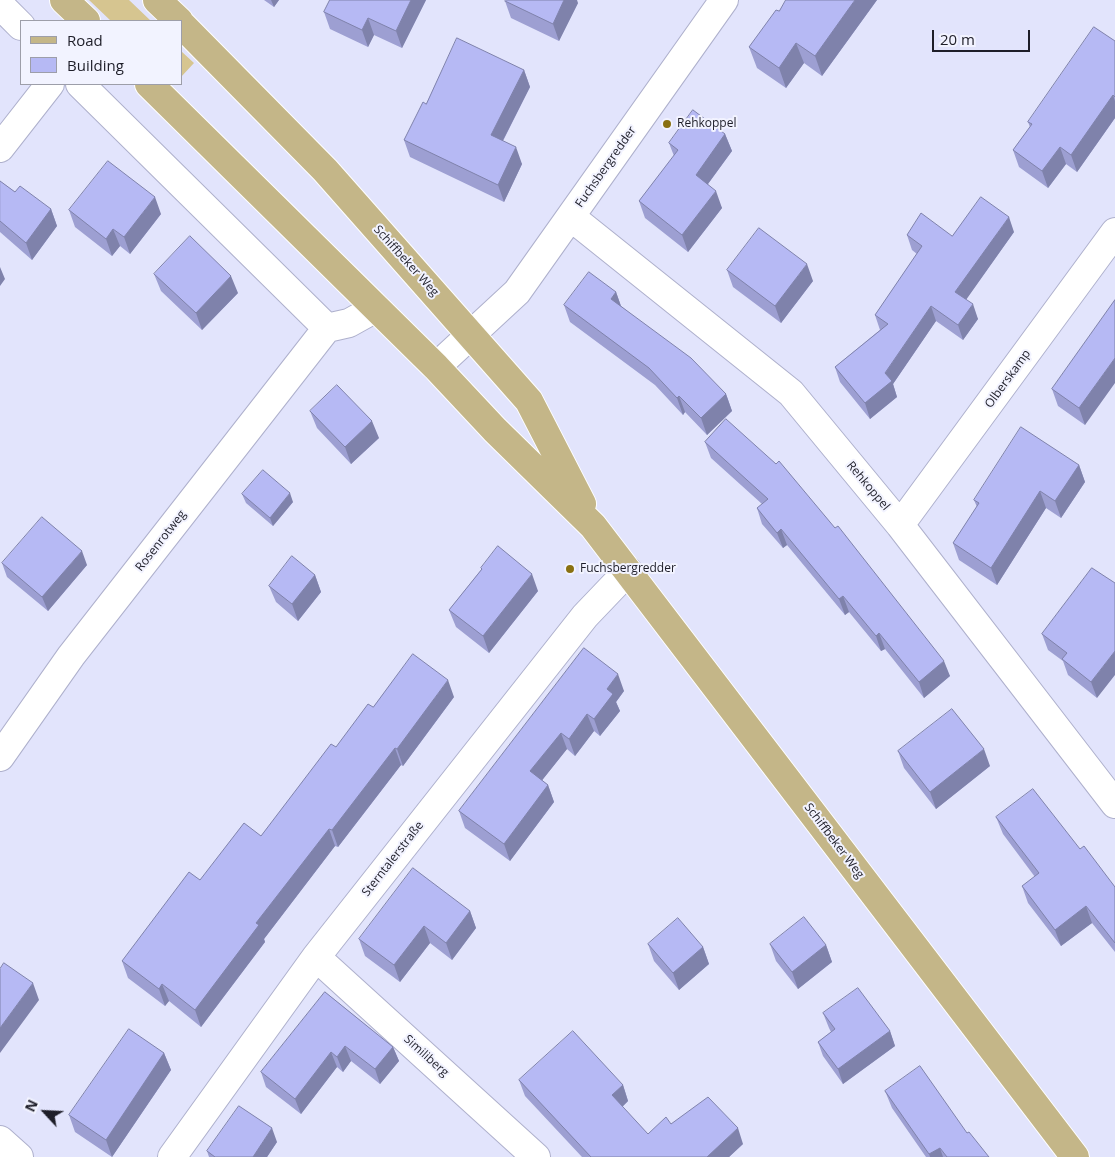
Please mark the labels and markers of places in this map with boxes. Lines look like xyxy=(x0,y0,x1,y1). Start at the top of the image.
place label: Rehkoppel xyxy=(677,117,736,131)
marker: Rehkoppel xyxy=(661,118,673,130)
place label: Fuchsbergredder xyxy=(580,562,676,576)
marker: Fuchsbergredder xyxy=(564,563,576,575)

